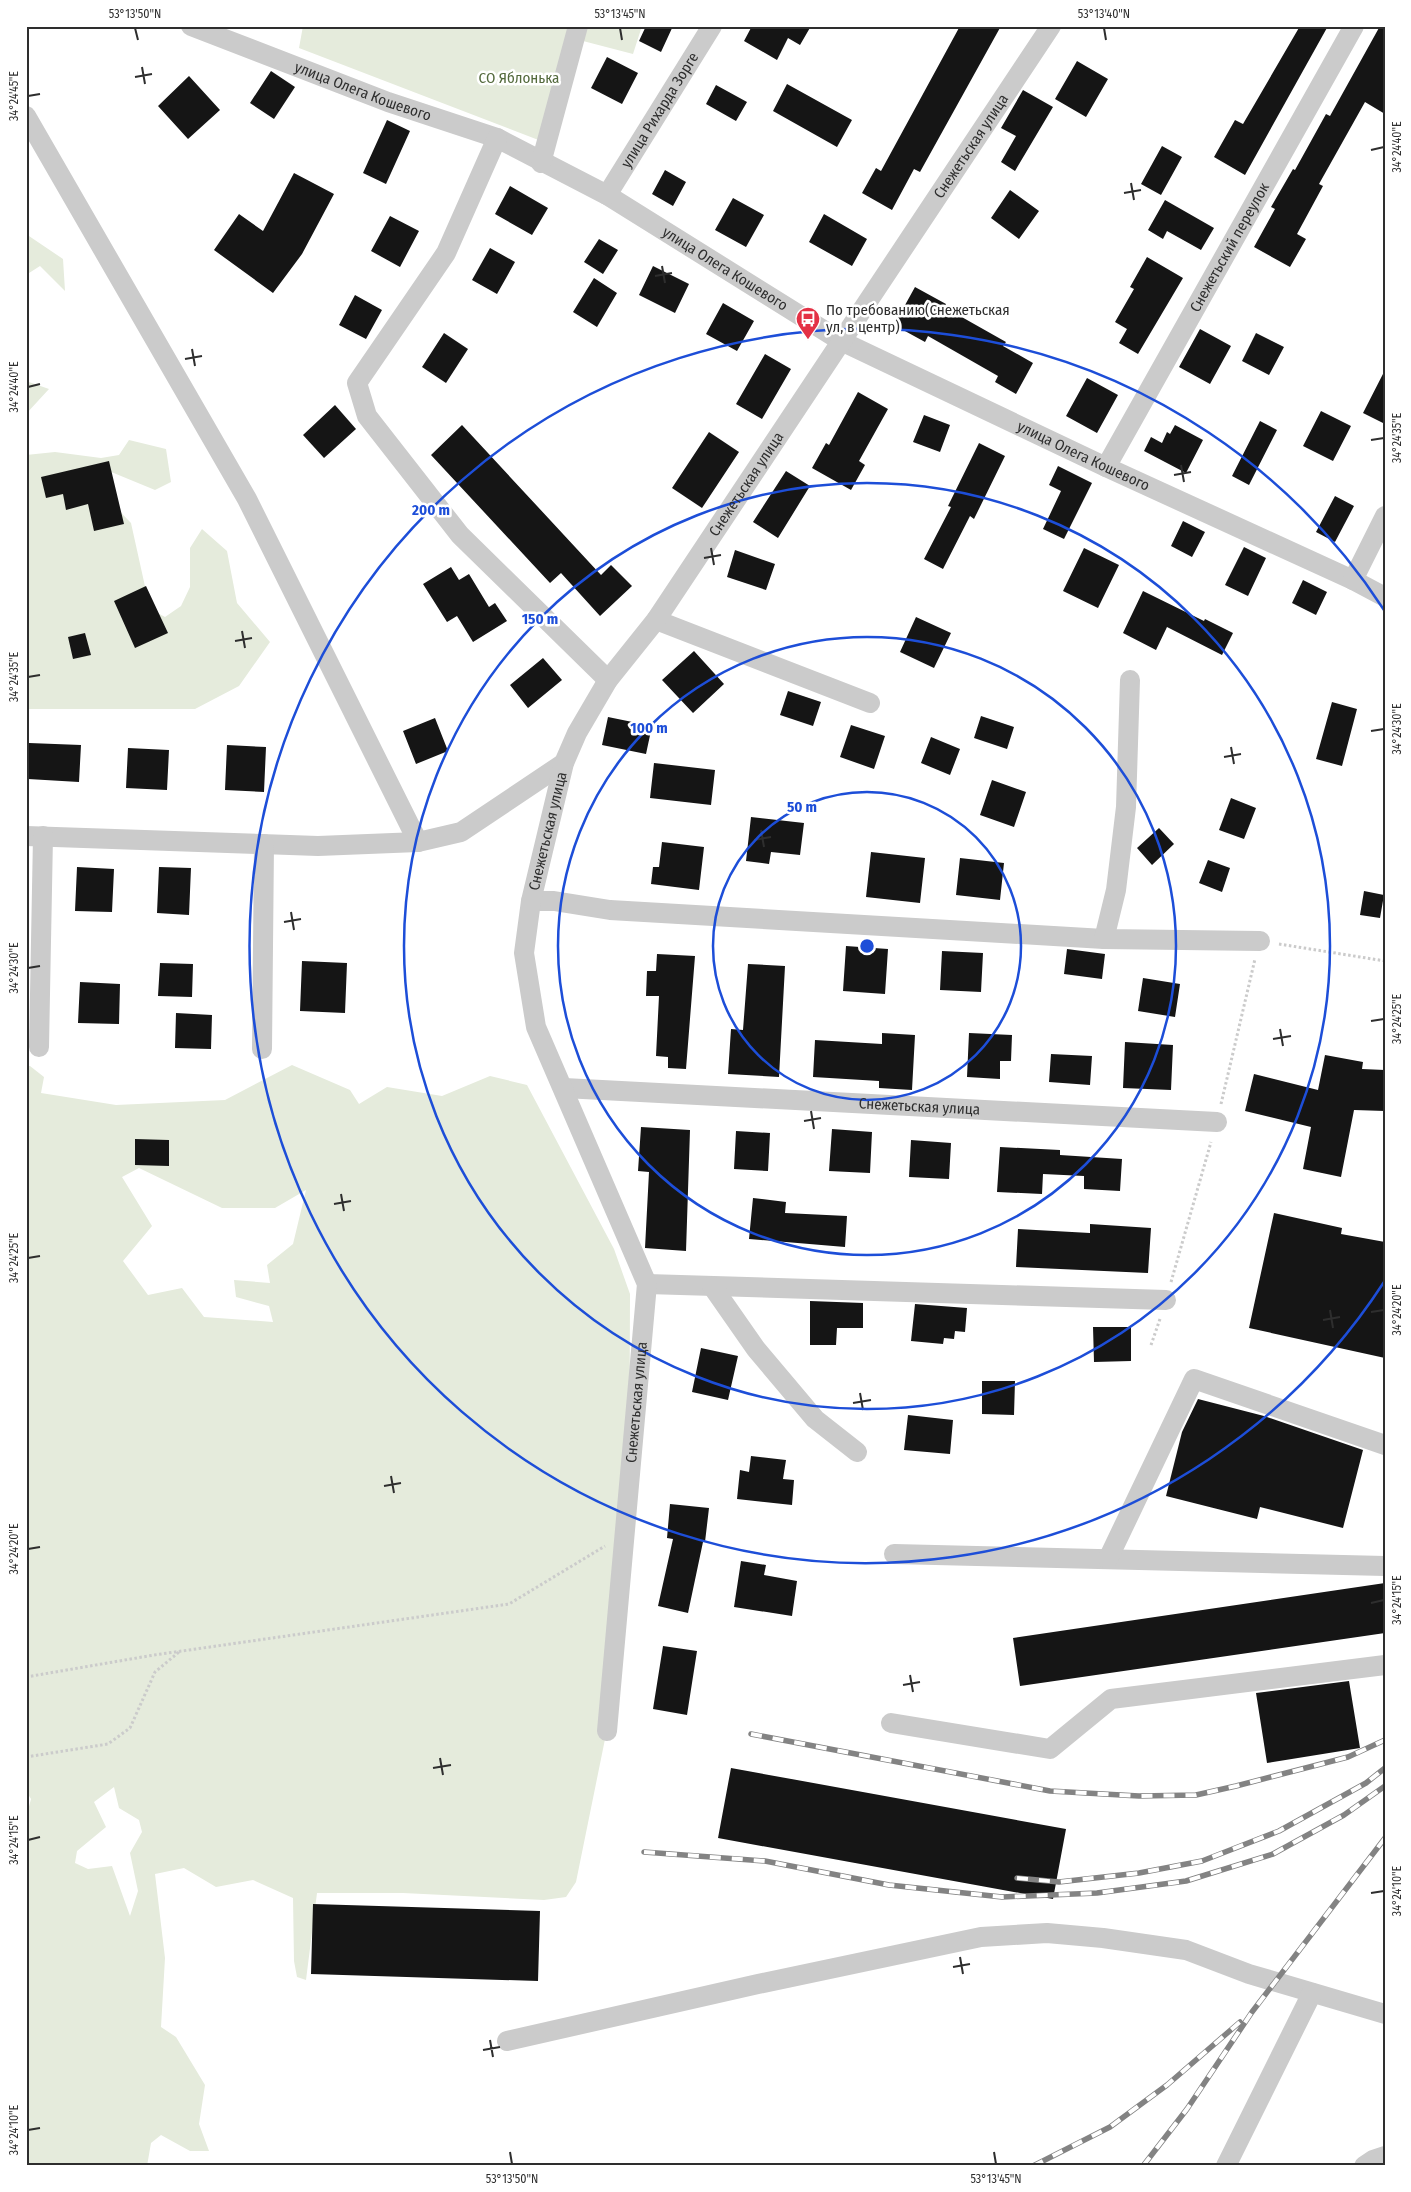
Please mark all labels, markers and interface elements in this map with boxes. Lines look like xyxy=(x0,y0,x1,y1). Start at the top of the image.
text: 53°13'50"N xyxy=(109,7,161,21)
text: 53°13'45"N xyxy=(594,7,646,21)
text: 53°13'40"N xyxy=(1078,7,1130,21)
street label: улица Рихарда Зорге xyxy=(617,49,702,171)
street label: улица Олега Кошевого xyxy=(292,58,434,125)
park label: СО Яблонька xyxy=(479,69,559,87)
text: 34°24'45"E xyxy=(7,71,21,121)
street label: Снежетьская улица xyxy=(930,91,1012,202)
text: 34°24'40"E xyxy=(1390,121,1404,173)
street label: Снежетьский переулок xyxy=(1186,180,1273,315)
street label: улица Олега Кошевого xyxy=(659,223,791,315)
place label: По требованию(Снежетьская ул, в центр) xyxy=(826,301,1010,336)
bus stop icon: По требованию(Снежетьская ул, в центр) xyxy=(795,306,821,340)
text: 34°24'40"E xyxy=(7,361,21,413)
text: 34°24'35"E xyxy=(1390,413,1404,463)
street label: улица Олега Кошевого xyxy=(1014,417,1153,495)
street label: Снежетьская улица xyxy=(705,429,787,540)
text: 200 m xyxy=(411,501,450,519)
text: 150 m xyxy=(522,610,558,628)
text: 34°24'35"E xyxy=(7,652,21,702)
text: 34°24'30"E xyxy=(1390,703,1404,755)
text: 100 m xyxy=(630,719,668,737)
street label: Снежетьская улица xyxy=(525,770,571,892)
text: 50 m xyxy=(787,798,817,816)
centre of rings xyxy=(858,937,876,955)
text: 34°24'30"E xyxy=(7,942,21,994)
text: 34°24'25"E xyxy=(1390,994,1404,1044)
street label: Снежетьская улица xyxy=(858,1094,981,1119)
text: 34°24'25"E xyxy=(7,1233,21,1283)
text: 34°24'20"E xyxy=(1390,1284,1404,1336)
street label: Снежетьская улица xyxy=(622,1341,651,1464)
text: 34°24'20"E xyxy=(7,1523,21,1575)
text: 34°24'15"E xyxy=(1390,1575,1404,1625)
text: 34°24'15"E xyxy=(7,1815,21,1865)
text: 34°24'10"E xyxy=(1390,1865,1404,1916)
text: 34°24'10"E xyxy=(7,2104,21,2155)
text: 53°13'50"N xyxy=(486,2172,538,2186)
text: 53°13'45"N xyxy=(970,2172,1022,2186)

